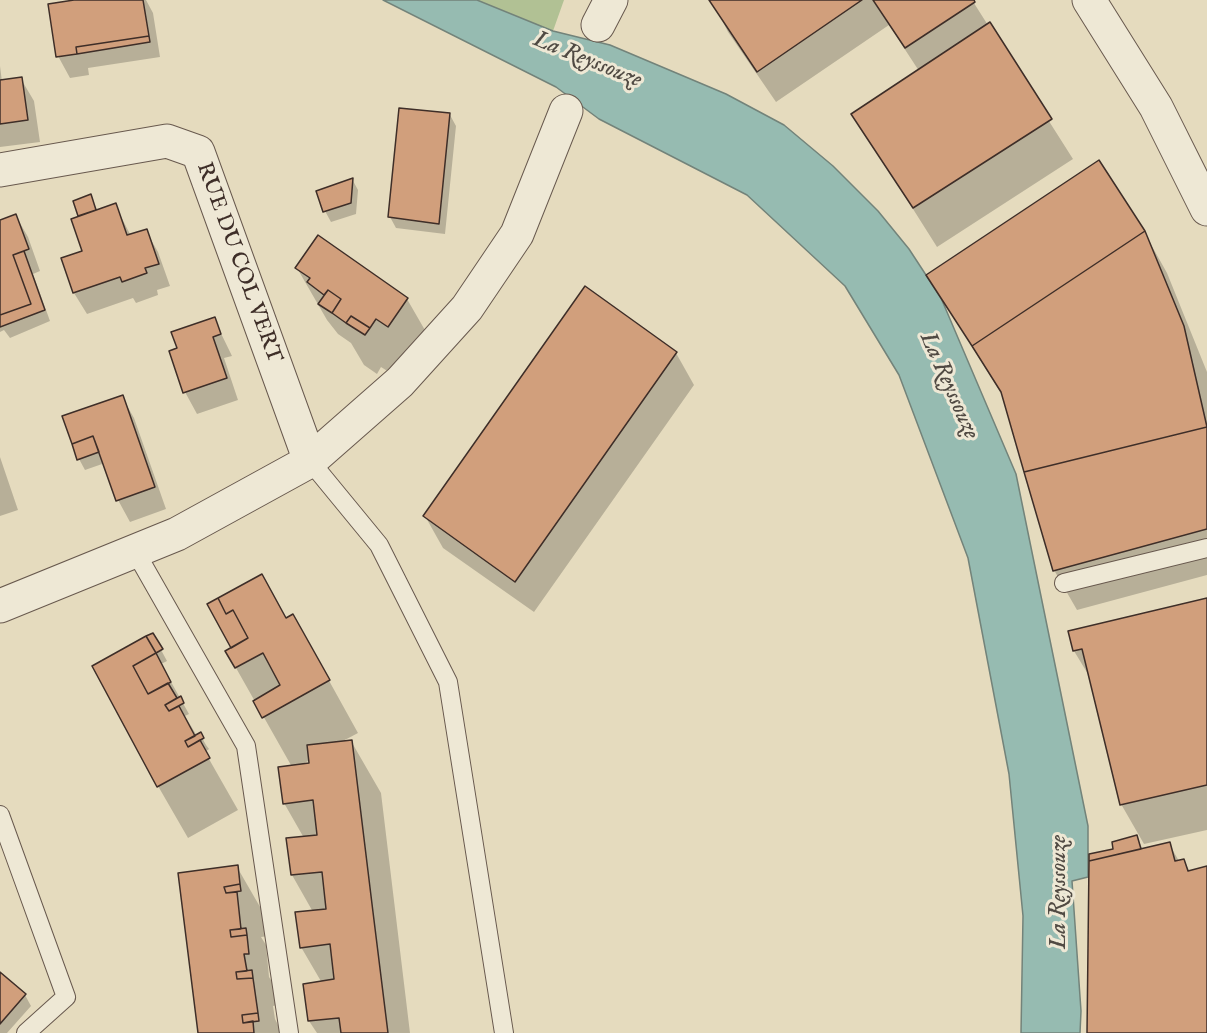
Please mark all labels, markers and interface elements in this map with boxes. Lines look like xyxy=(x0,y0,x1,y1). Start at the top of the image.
water label: La Reyssouze xyxy=(528,26,646,96)
street label: RUE DU COL VERT xyxy=(189,159,287,367)
water label: La Reyssouze xyxy=(912,328,984,444)
water label: La Reyssouze xyxy=(1046,835,1074,949)

